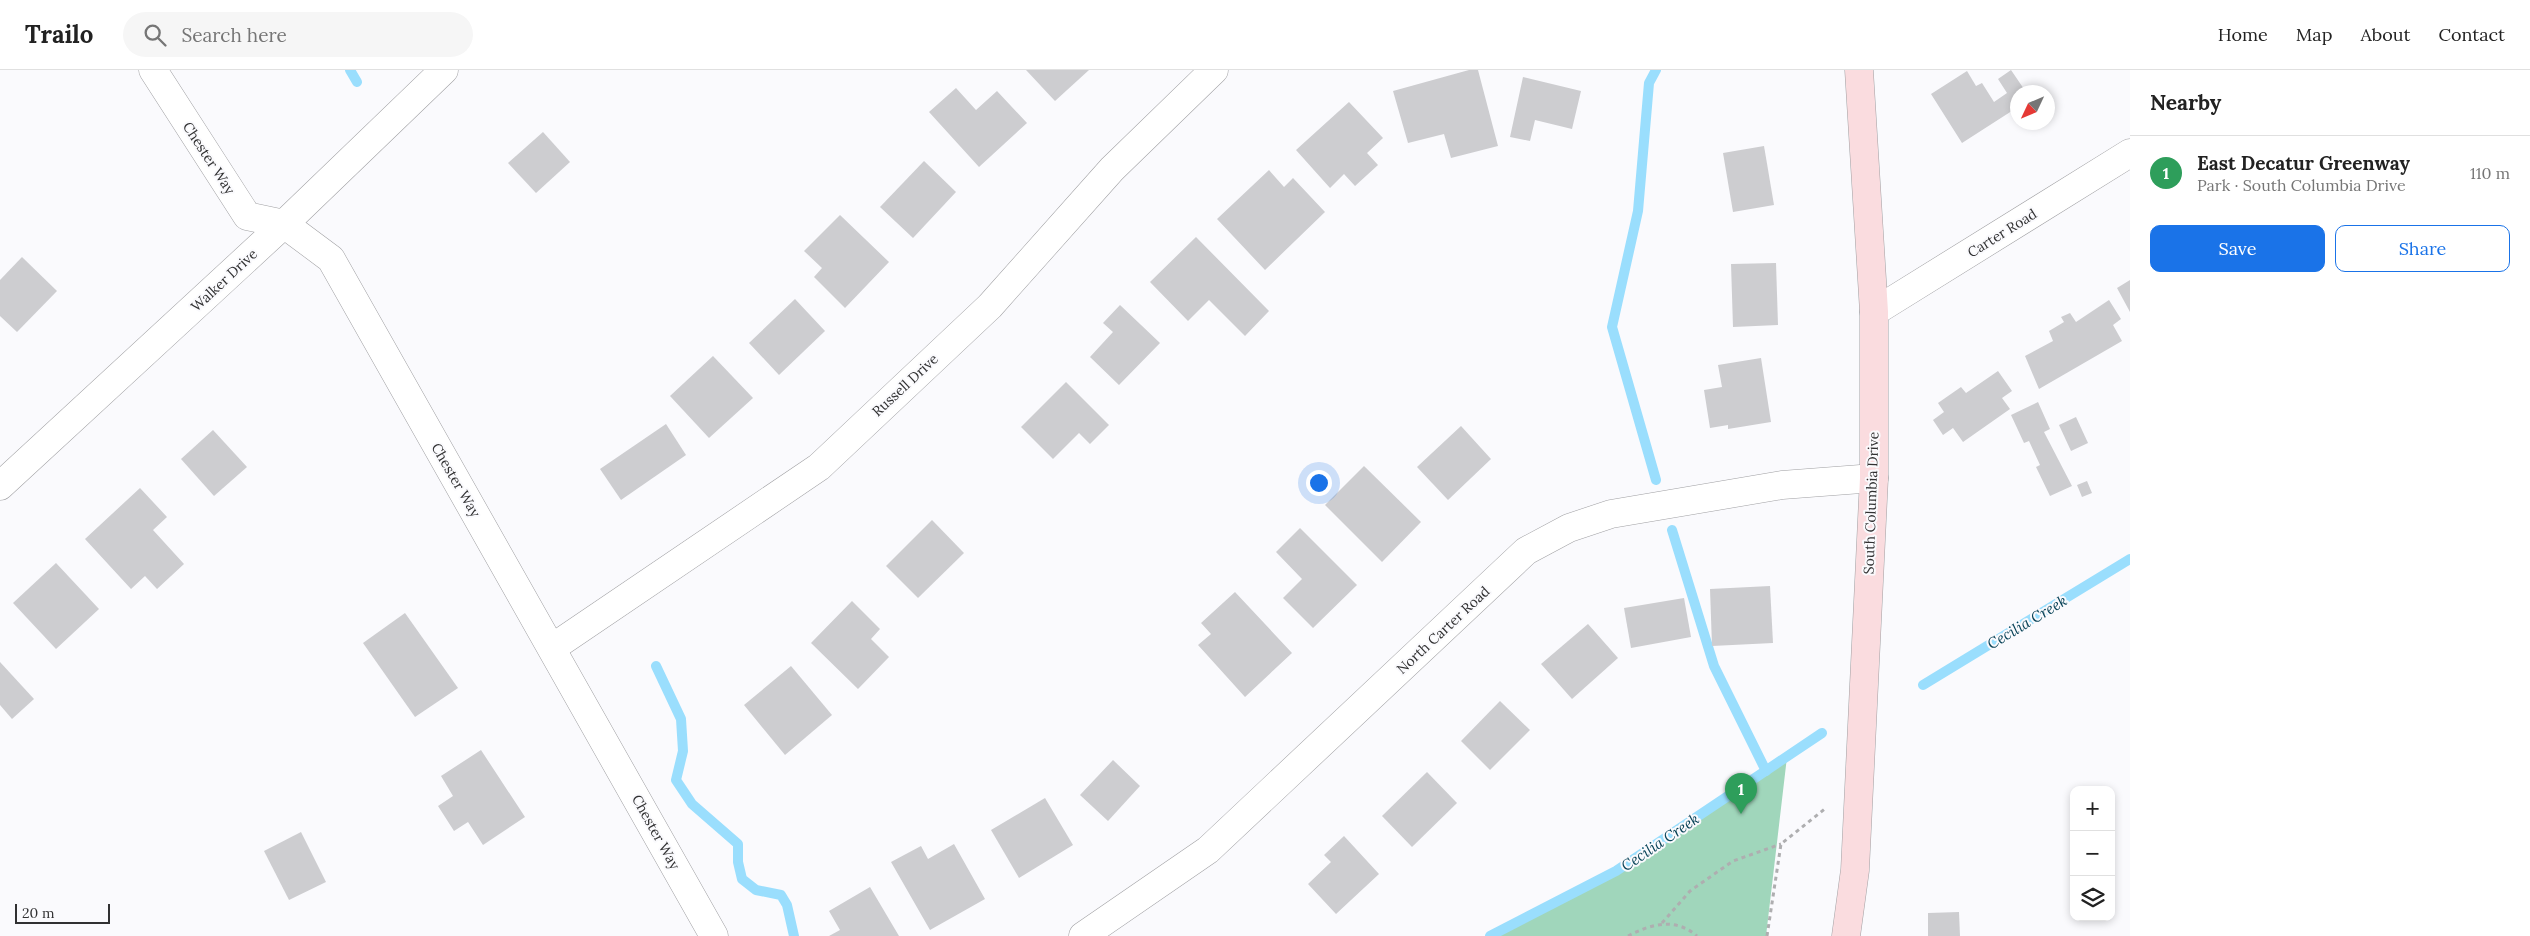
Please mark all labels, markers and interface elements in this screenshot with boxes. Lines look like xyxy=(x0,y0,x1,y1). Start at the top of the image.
search box xyxy=(123,12,473,57)
text: Trailo xyxy=(25,19,93,50)
icon: search xyxy=(141,21,169,49)
text: Search here xyxy=(181,23,287,47)
text: Home xyxy=(2218,23,2268,46)
text: Map xyxy=(2296,23,2332,46)
text: About xyxy=(2360,23,2410,46)
text: Contact xyxy=(2438,23,2505,46)
north arrow xyxy=(2010,85,2055,130)
text: Nearby xyxy=(2150,89,2221,116)
street label: Chester Way xyxy=(179,118,239,198)
text: East Decatur Greenway xyxy=(2197,151,2410,175)
text: 1 xyxy=(2163,163,2169,183)
text: 110 m xyxy=(2470,163,2510,183)
text: Park · South Columbia Drive xyxy=(2197,175,2406,195)
street label: Carter Road xyxy=(1964,205,2040,261)
button: Save xyxy=(2150,225,2325,272)
button: Share xyxy=(2335,225,2510,272)
street label: Walker Drive xyxy=(187,244,261,315)
street label: Russell Drive xyxy=(868,349,942,420)
street label: South Columbia Drive xyxy=(1860,431,1882,575)
street label: Chester Way xyxy=(427,440,485,521)
your location xyxy=(1306,470,1332,496)
street label: North Carter Road xyxy=(1393,582,1493,678)
water label: Cecilia Creek xyxy=(1984,591,2071,653)
pin: 1 xyxy=(1725,773,1757,814)
map controls xyxy=(2070,786,2115,921)
button: + xyxy=(2070,786,2115,831)
street label: Chester Way xyxy=(628,791,684,873)
water label: Cecilia Creek xyxy=(1617,809,1703,875)
button: − xyxy=(2070,831,2115,876)
button: layers xyxy=(2070,876,2115,921)
scale bar xyxy=(15,901,110,924)
text: 20 m xyxy=(22,904,54,922)

